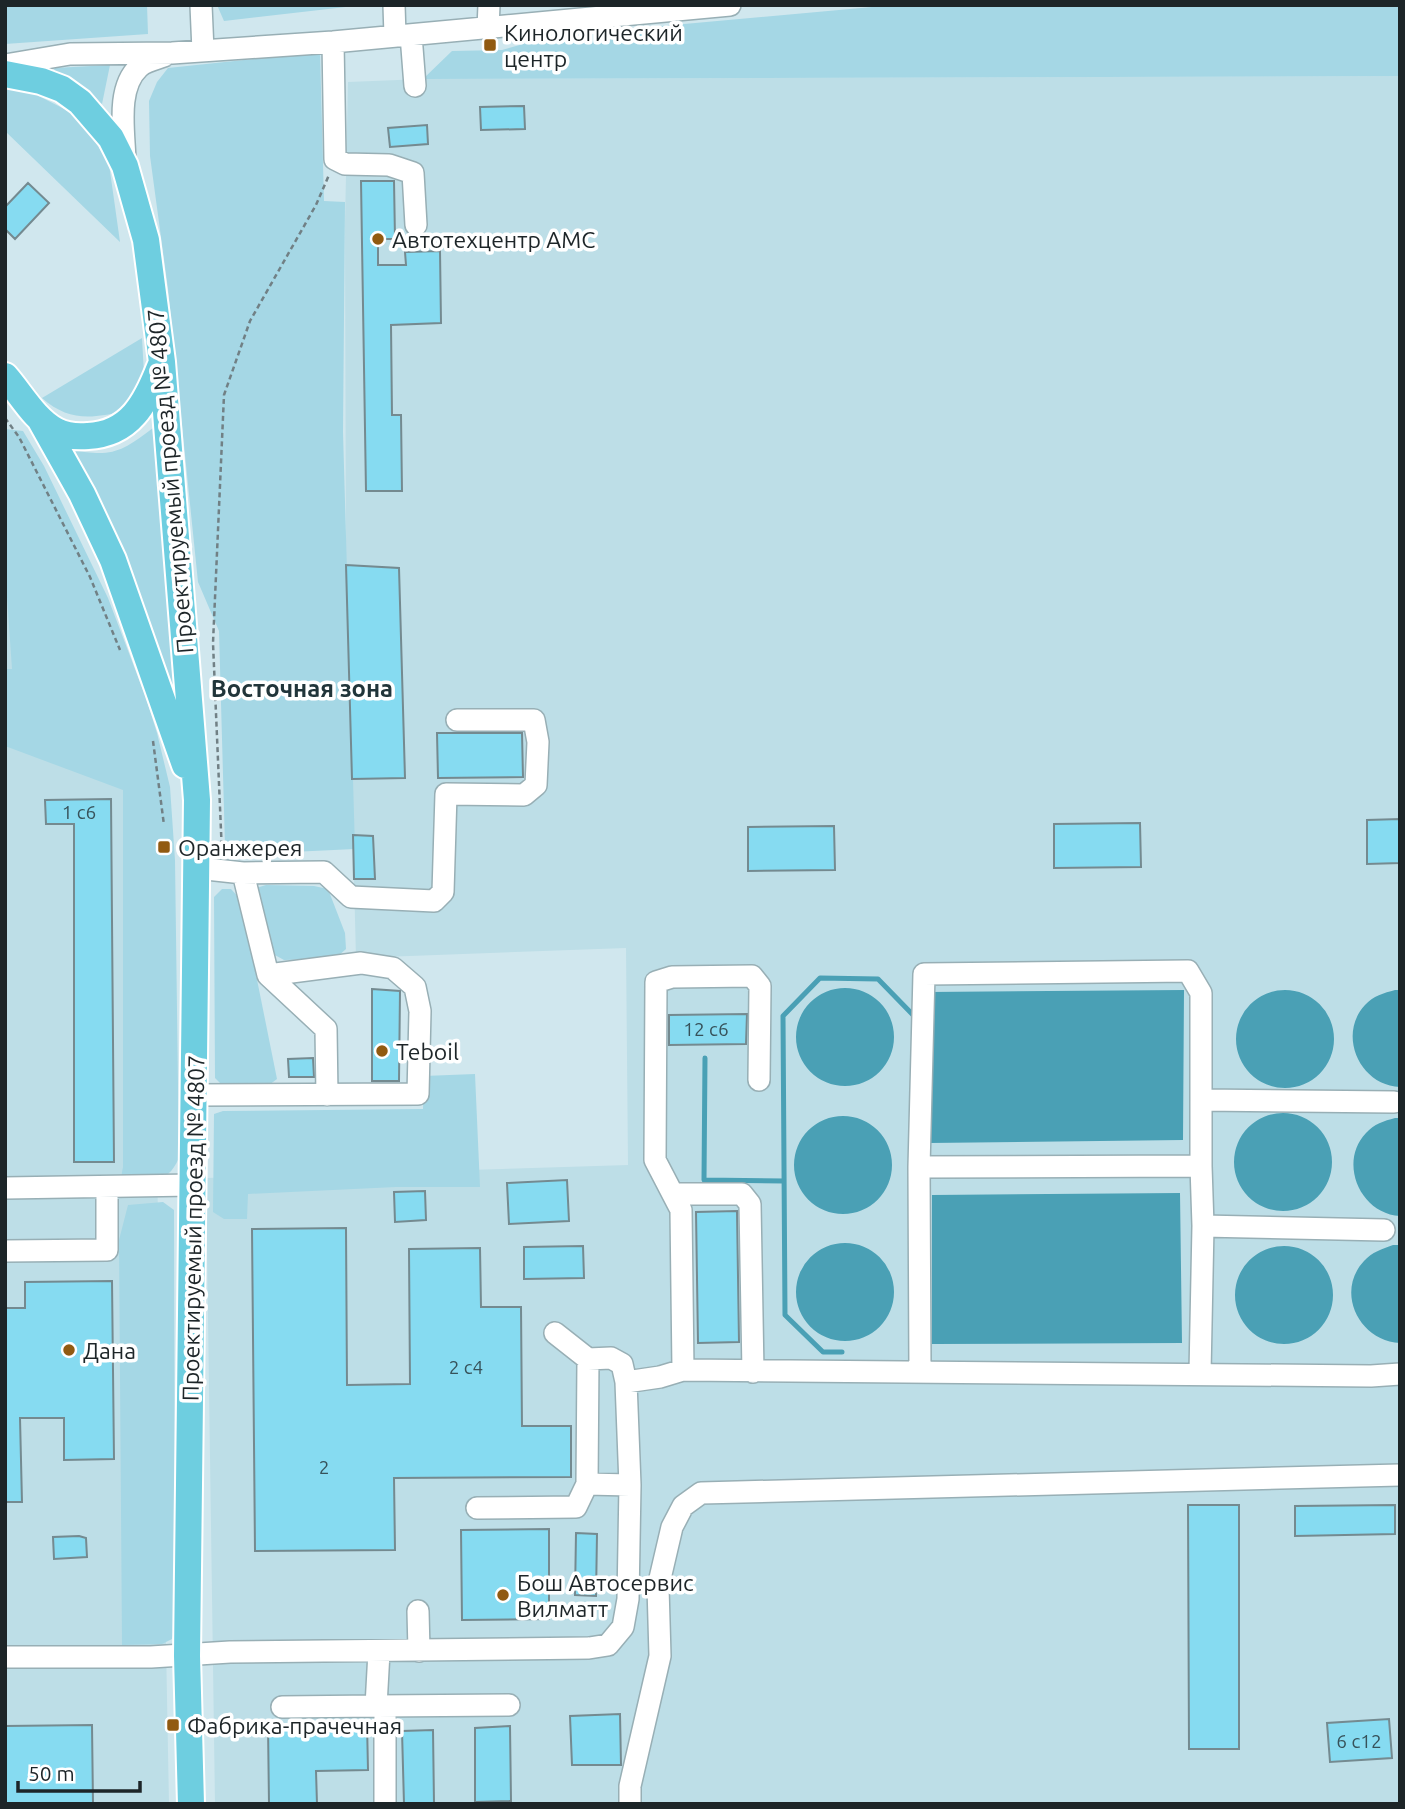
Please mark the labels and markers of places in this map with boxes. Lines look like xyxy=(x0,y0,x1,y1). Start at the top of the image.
place label: Кинологический центр xyxy=(504,20,683,71)
marker: Кинологический центр xyxy=(482,37,498,53)
place label: Автотехцентр АМС xyxy=(392,227,595,252)
marker: Автотехцентр АМС xyxy=(370,231,386,247)
place label: Оранжерея xyxy=(178,835,302,860)
marker: Оранжерея xyxy=(156,839,172,855)
place label: Teboil xyxy=(396,1039,459,1064)
marker: Teboil xyxy=(374,1043,390,1059)
place label: Дана xyxy=(83,1338,136,1363)
marker: Дана xyxy=(61,1342,77,1358)
place label: Бош Автосервис Вилматт xyxy=(517,1570,694,1621)
marker: Бош Автосервис Вилматт xyxy=(495,1587,511,1603)
place label: Фабрика-прачечная xyxy=(187,1713,402,1738)
marker: Фабрика-прачечная xyxy=(165,1717,181,1733)

